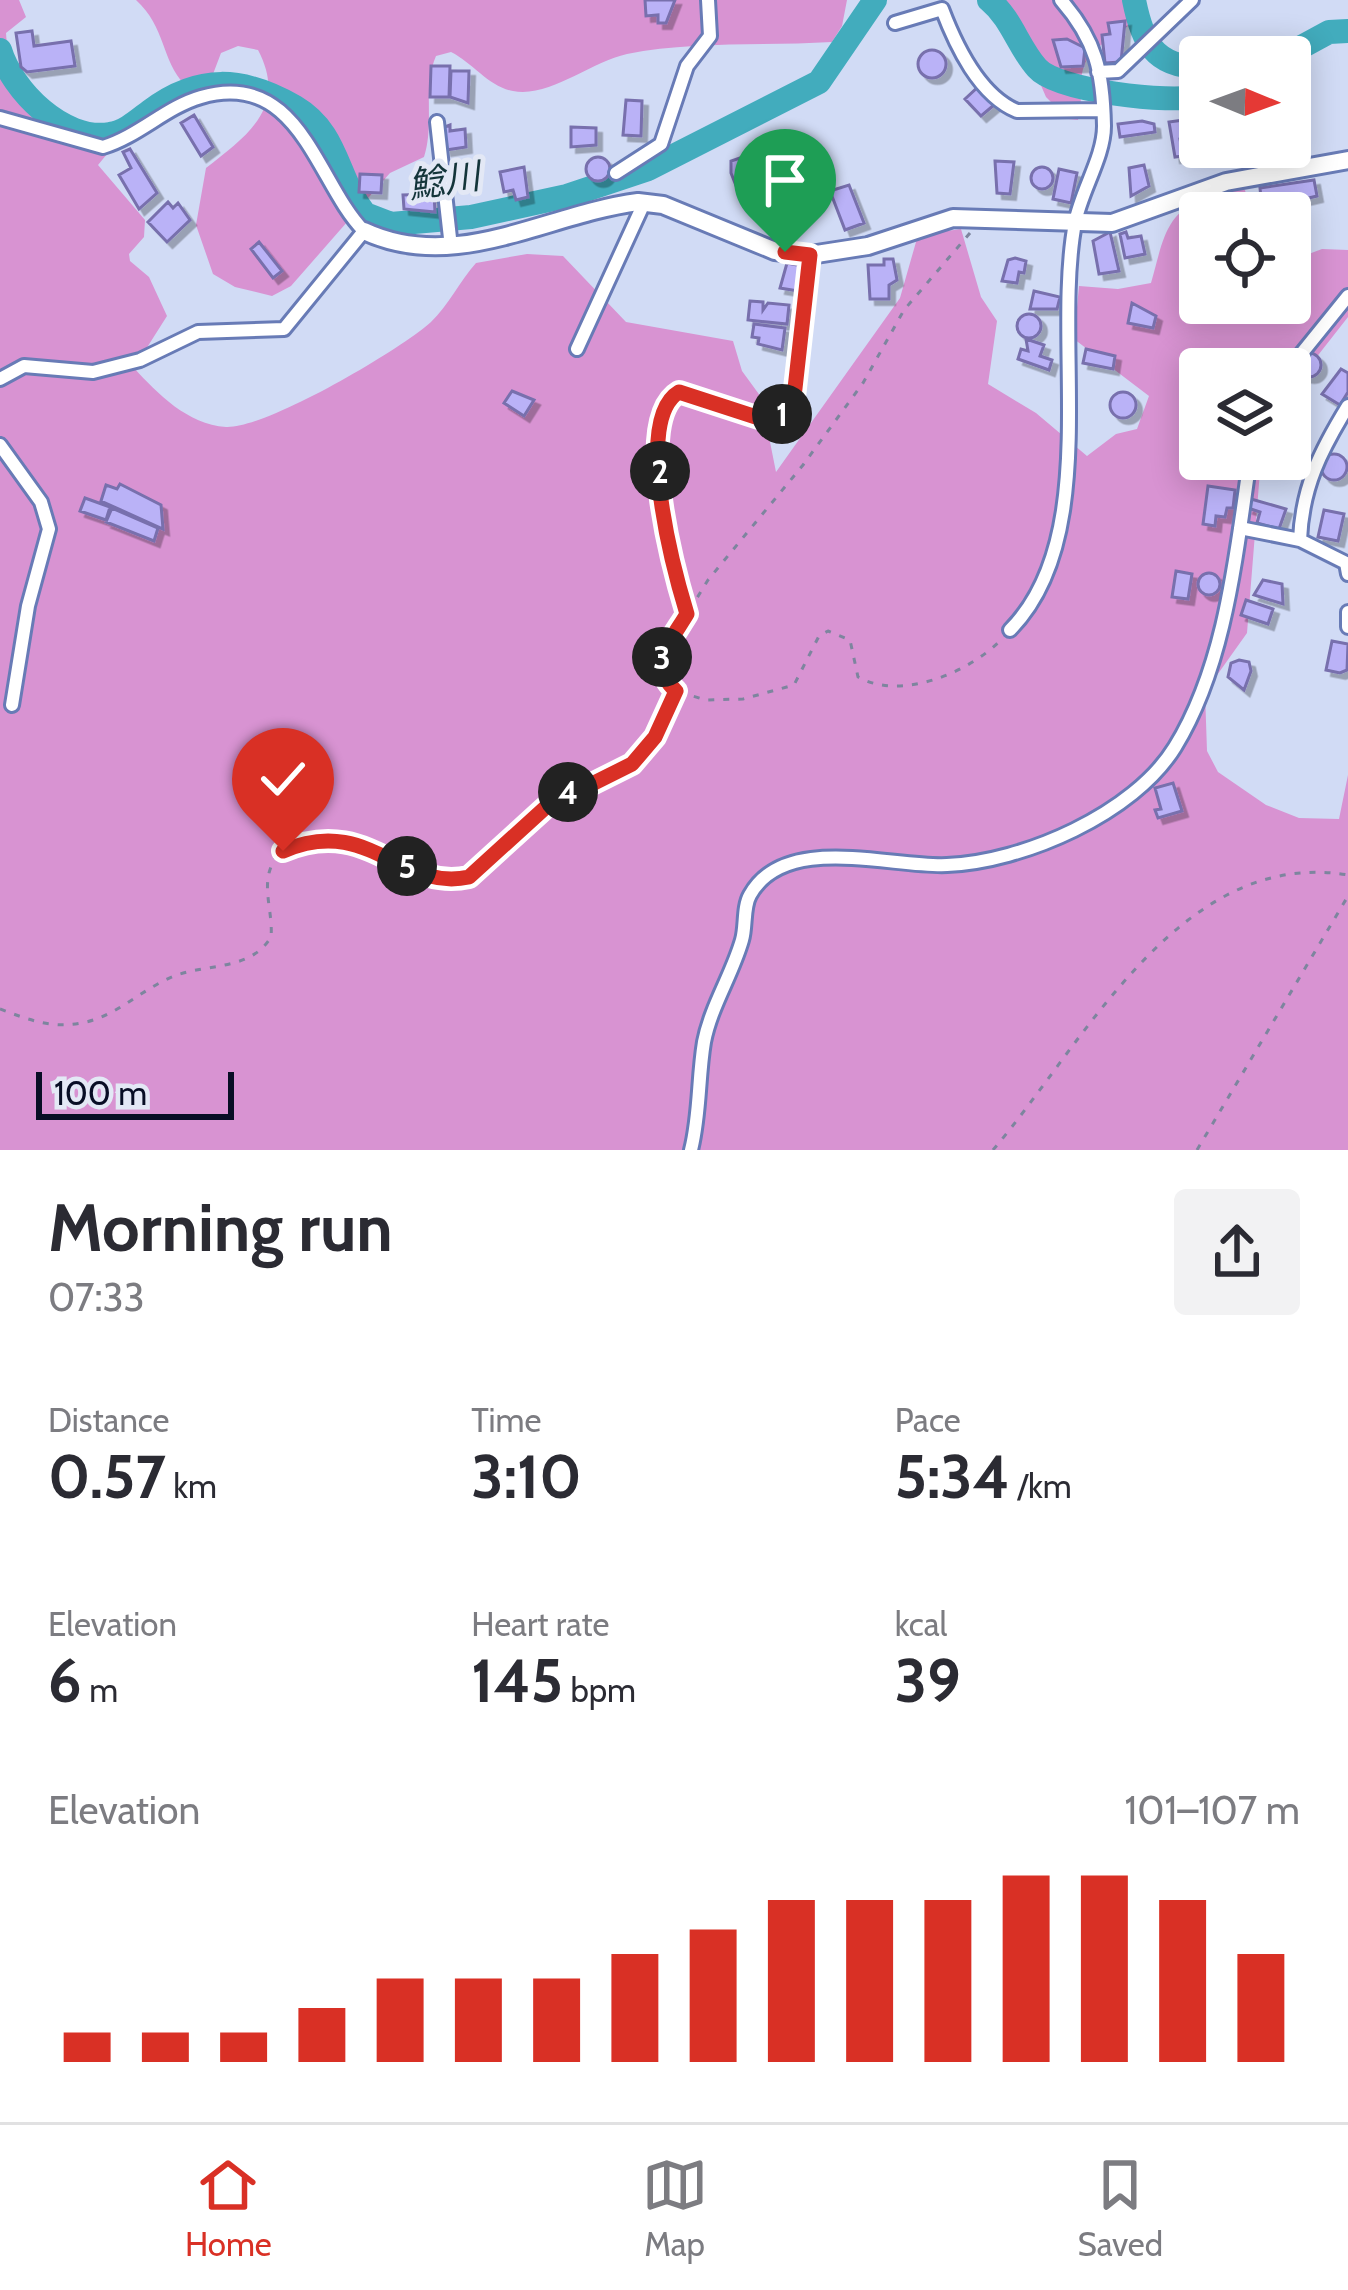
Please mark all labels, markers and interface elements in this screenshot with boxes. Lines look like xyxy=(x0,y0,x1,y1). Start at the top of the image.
north arrow xyxy=(1179,36,1311,168)
map controls xyxy=(1179,36,1311,480)
pin xyxy=(734,129,836,252)
icon: arrive xyxy=(752,147,818,213)
water label: 鯰川 xyxy=(405,153,487,207)
button: locate xyxy=(1179,192,1311,324)
button: layers xyxy=(1179,348,1311,480)
pin: 1 xyxy=(752,384,812,444)
text: 1 xyxy=(776,394,788,434)
pin: 2 xyxy=(630,441,690,501)
text: 2 xyxy=(651,451,669,491)
pin: 3 xyxy=(632,627,692,687)
text: 3 xyxy=(653,637,671,677)
pin xyxy=(232,728,334,851)
icon: check xyxy=(250,746,316,812)
pin: 4 xyxy=(538,762,598,822)
text: 4 xyxy=(558,772,578,812)
pin: 5 xyxy=(377,836,437,896)
text: 5 xyxy=(398,846,416,886)
scale bar xyxy=(36,1066,234,1119)
text: 100 m xyxy=(54,1073,147,1113)
text: Morning run xyxy=(48,1187,393,1268)
button: share xyxy=(1174,1189,1300,1315)
text: 07:33 xyxy=(48,1273,145,1321)
text: Distance xyxy=(48,1400,169,1440)
text: Time xyxy=(471,1400,541,1440)
text: Pace xyxy=(895,1400,961,1440)
text: 0.57 xyxy=(48,1440,166,1513)
text: 3:10 xyxy=(471,1440,582,1513)
text: 5:34 xyxy=(895,1440,1010,1513)
text: km xyxy=(166,1466,217,1506)
text: /km xyxy=(1010,1466,1072,1506)
text: Elevation xyxy=(48,1604,177,1644)
text: Heart rate xyxy=(471,1604,609,1644)
text: kcal xyxy=(895,1604,947,1644)
text: 6 xyxy=(48,1644,82,1717)
text: 145 xyxy=(471,1644,563,1717)
text: 39 xyxy=(895,1644,961,1717)
text: m xyxy=(82,1670,118,1710)
text: bpm xyxy=(563,1670,636,1710)
text: Elevation xyxy=(48,1786,200,1834)
text: 101–107 m xyxy=(1125,1786,1300,1834)
tab: Home xyxy=(185,2152,272,2264)
tab: Map xyxy=(642,2152,708,2264)
tab: Saved xyxy=(1077,2152,1163,2264)

